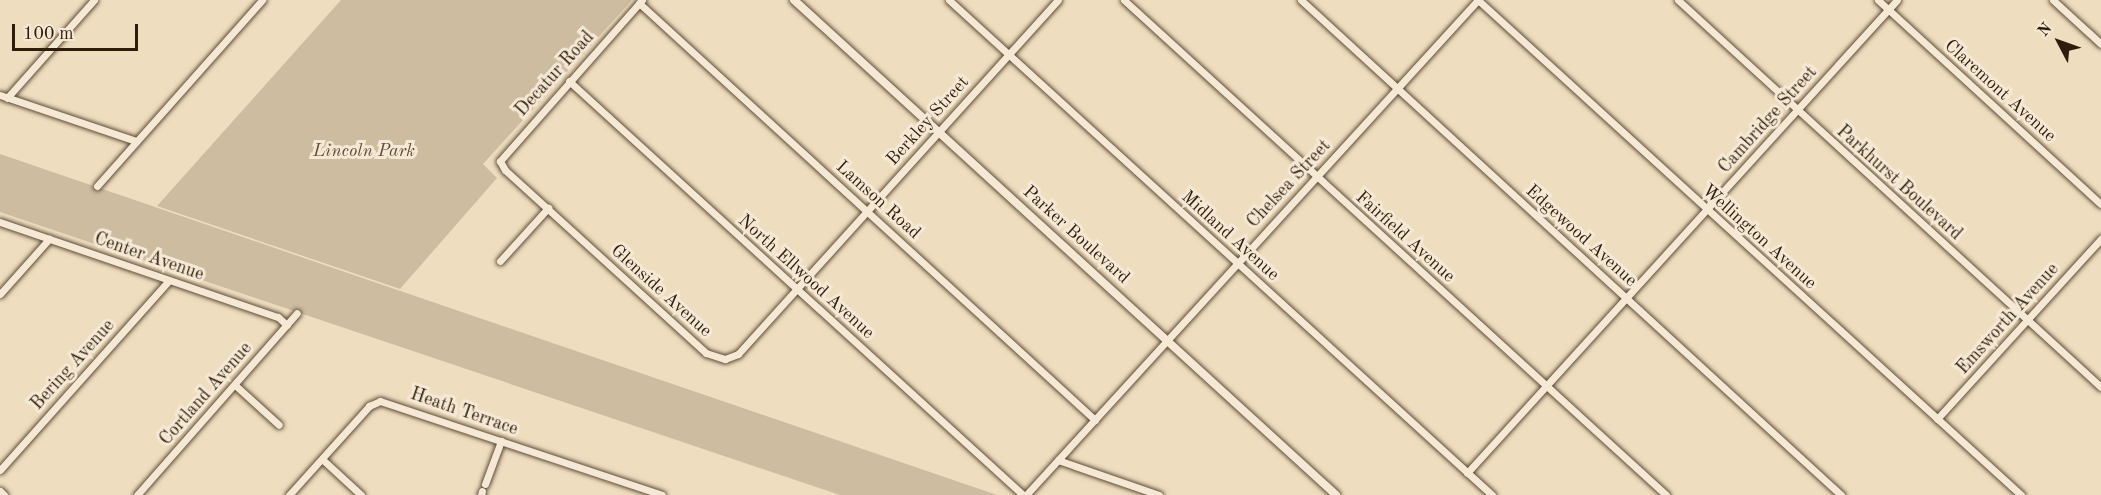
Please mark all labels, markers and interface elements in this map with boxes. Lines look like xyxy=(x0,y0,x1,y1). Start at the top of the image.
scale bar xyxy=(15,12,141,50)
north arrow xyxy=(2029,12,2089,72)
text: N xyxy=(2035,20,2055,40)
text: 100 m xyxy=(23,25,74,43)
street label: Decatur Road xyxy=(511,27,599,121)
street label: Claremont Avenue xyxy=(1940,35,2060,147)
street label: Cambridge Street xyxy=(1714,62,1822,178)
street label: Berkley Street xyxy=(882,72,974,170)
street label: Parkhurst Boulevard xyxy=(1832,121,1966,245)
street label: Chelsea Street xyxy=(1243,135,1335,233)
park label: Lincoln Park xyxy=(313,140,415,162)
street label: Lamson Road xyxy=(831,156,925,244)
street label: Edgewood Avenue xyxy=(1521,180,1641,292)
street label: Wellington Avenue xyxy=(1697,180,1821,294)
street label: Parker Boulevard xyxy=(1018,181,1134,289)
street label: Midland Avenue xyxy=(1177,186,1283,286)
street label: Fairfield Avenue xyxy=(1351,187,1459,287)
street label: North Ellwood Avenue xyxy=(733,210,879,344)
street label: Center Avenue xyxy=(91,228,207,286)
street label: Glenside Avenue xyxy=(606,240,716,342)
street label: Emsworth Avenue xyxy=(1952,259,2064,379)
street label: Bering Avenue xyxy=(27,315,119,415)
street label: Cortland Avenue xyxy=(155,338,257,450)
street label: Heath Terrace xyxy=(407,384,521,440)

